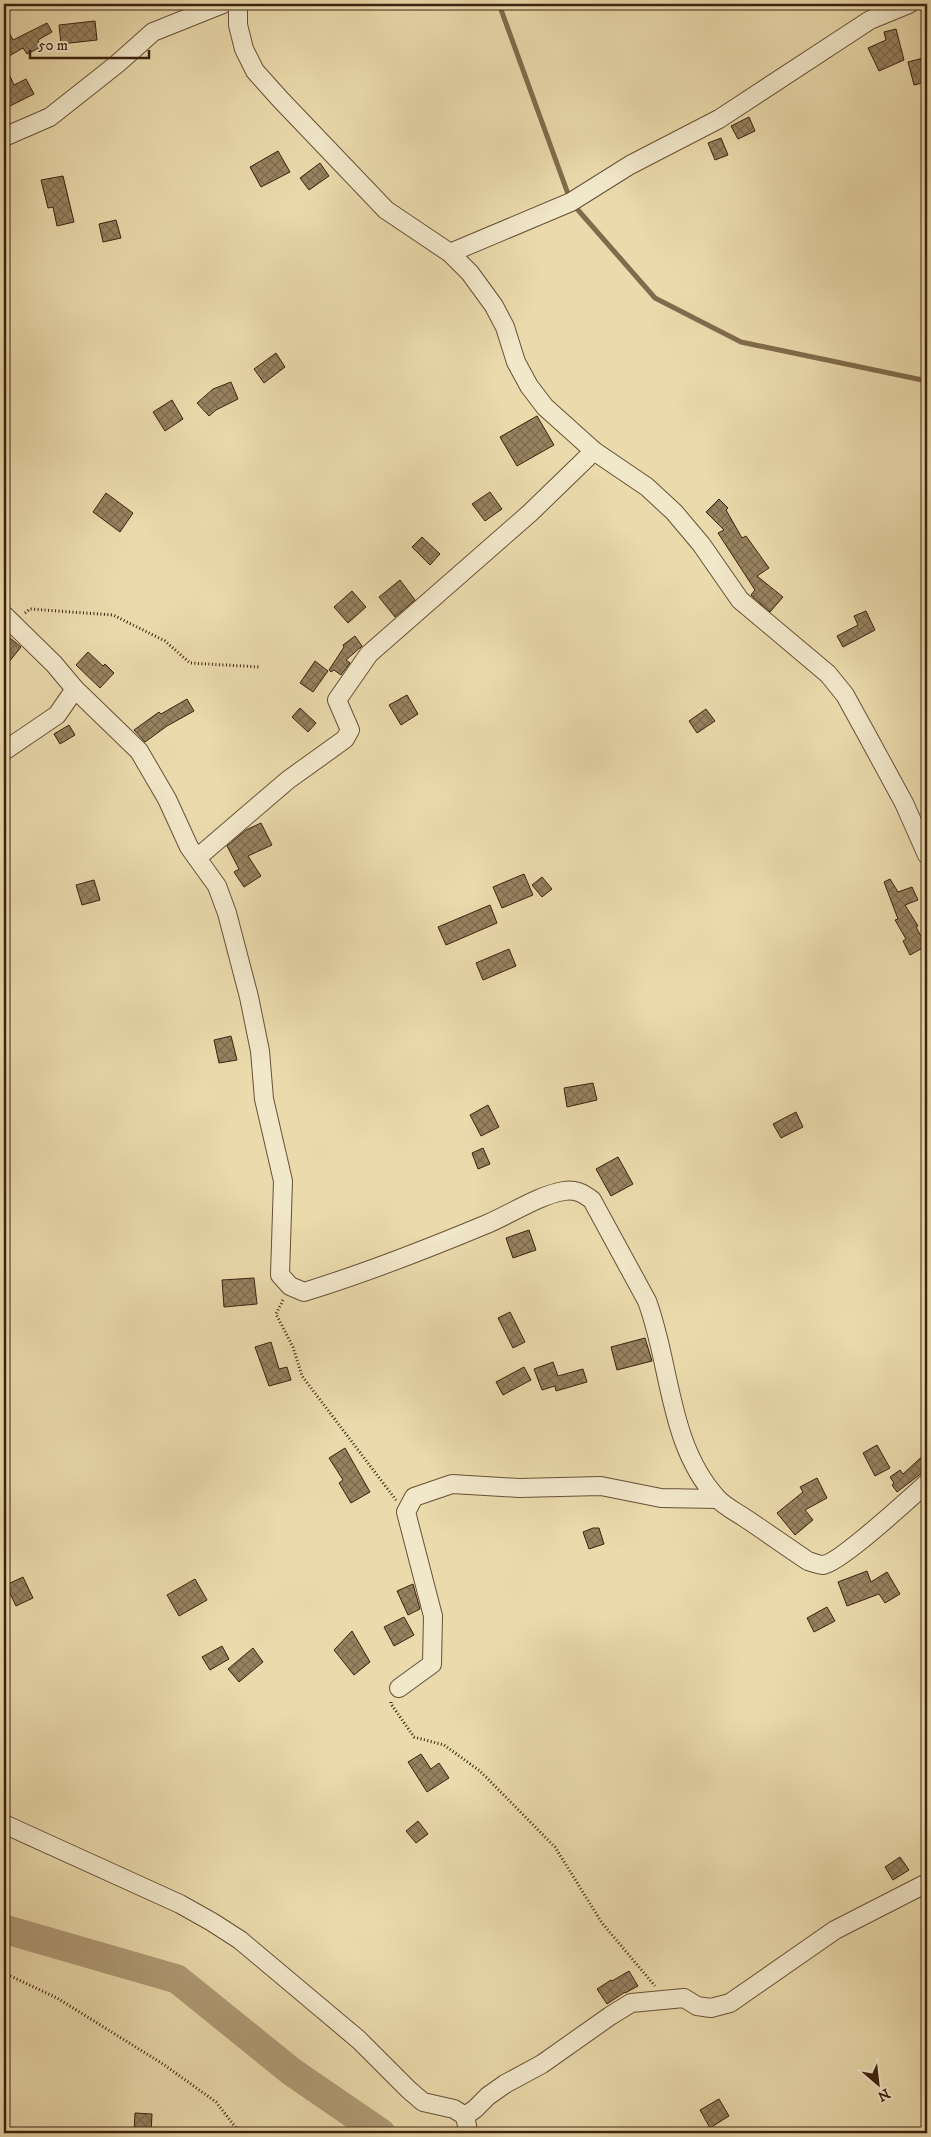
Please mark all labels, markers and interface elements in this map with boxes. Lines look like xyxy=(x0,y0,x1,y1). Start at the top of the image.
scale bar xyxy=(30,28,149,60)
text: 50 m xyxy=(38,36,68,55)
north arrow xyxy=(854,2060,904,2110)
text: N xyxy=(874,2084,893,2105)

